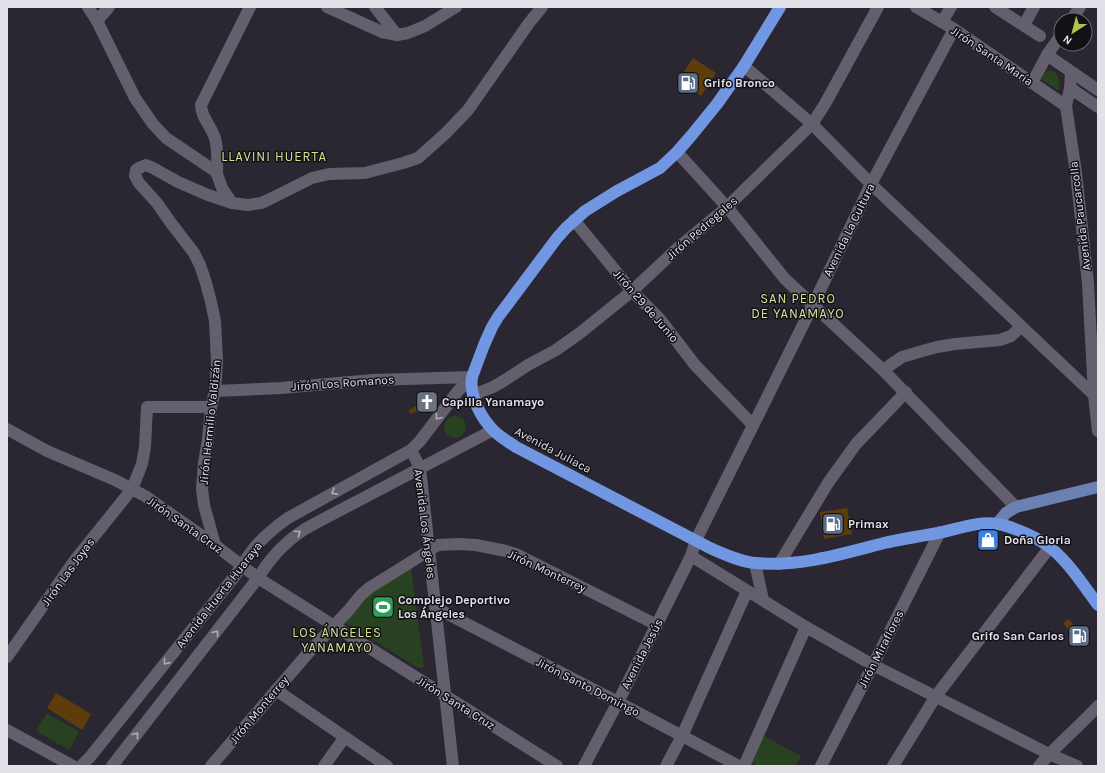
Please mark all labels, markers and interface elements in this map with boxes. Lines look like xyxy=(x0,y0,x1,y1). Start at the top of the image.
north arrow xyxy=(1053,12,1093,52)
street label: Jirón Santa María xyxy=(948,23,1036,89)
text: N xyxy=(1060,32,1074,47)
fuel station icon: Grifo Bronco xyxy=(675,70,701,96)
place label: Grifo Bronco xyxy=(704,76,775,90)
district label: LLAVINI HUERTA xyxy=(221,149,327,164)
street label: Avenida Paucarcolla xyxy=(1066,161,1094,271)
street label: Avenida La Cultura xyxy=(820,181,878,279)
street label: Jirón Pedregales xyxy=(664,194,740,262)
street label: Jirón 29 de Junio xyxy=(611,267,681,345)
district label: SAN PEDRO DE YANAMAYO xyxy=(751,291,845,321)
street label: Jirón Hermilio Valdizán xyxy=(196,359,224,485)
street label: Jirón Los Romanos xyxy=(291,372,395,394)
church icon: Capilla Yanamayo xyxy=(414,389,440,415)
place label: Capilla Yanamayo xyxy=(442,395,544,409)
one-way arrow xyxy=(435,413,442,420)
street label: Avenida Juliaca xyxy=(512,424,594,476)
street label: Avenida Los Ángeles xyxy=(411,468,440,580)
one-way arrow xyxy=(331,488,338,495)
street label: Jirón Santa Cruz xyxy=(144,494,226,556)
fuel station icon: Primax xyxy=(820,511,846,537)
place label: Primax xyxy=(848,517,889,531)
shop icon: Doña Gloria xyxy=(975,527,1001,553)
one-way arrow xyxy=(294,530,301,538)
place label: Doña Gloria xyxy=(1004,533,1071,547)
street label: Jirón Las Joyas xyxy=(39,535,97,609)
street label: Avenida Huerta Huaraya xyxy=(173,539,265,651)
street label: Jirón Monterrey xyxy=(506,547,589,595)
place label: Complejo Deportivo Los Ángeles xyxy=(398,593,510,621)
sports icon: Complejo Deportivo Los Ángeles xyxy=(370,594,396,620)
street label: Jirón Miraflores xyxy=(855,608,907,690)
street label: Avenida Jesús xyxy=(618,616,666,692)
district label: LOS ÁNGELES YANAMAYO xyxy=(292,623,382,655)
fuel station icon: Grifo San Carlos xyxy=(1066,623,1092,649)
place label: Grifo San Carlos xyxy=(972,629,1064,643)
one-way arrow xyxy=(211,630,218,637)
street label: Jirón Santo Domingo xyxy=(534,655,642,719)
one-way arrow xyxy=(164,657,171,664)
street label: Jirón Monterrey xyxy=(226,673,292,747)
street label: Jirón Santa Cruz xyxy=(414,673,498,733)
one-way arrow xyxy=(131,733,138,740)

